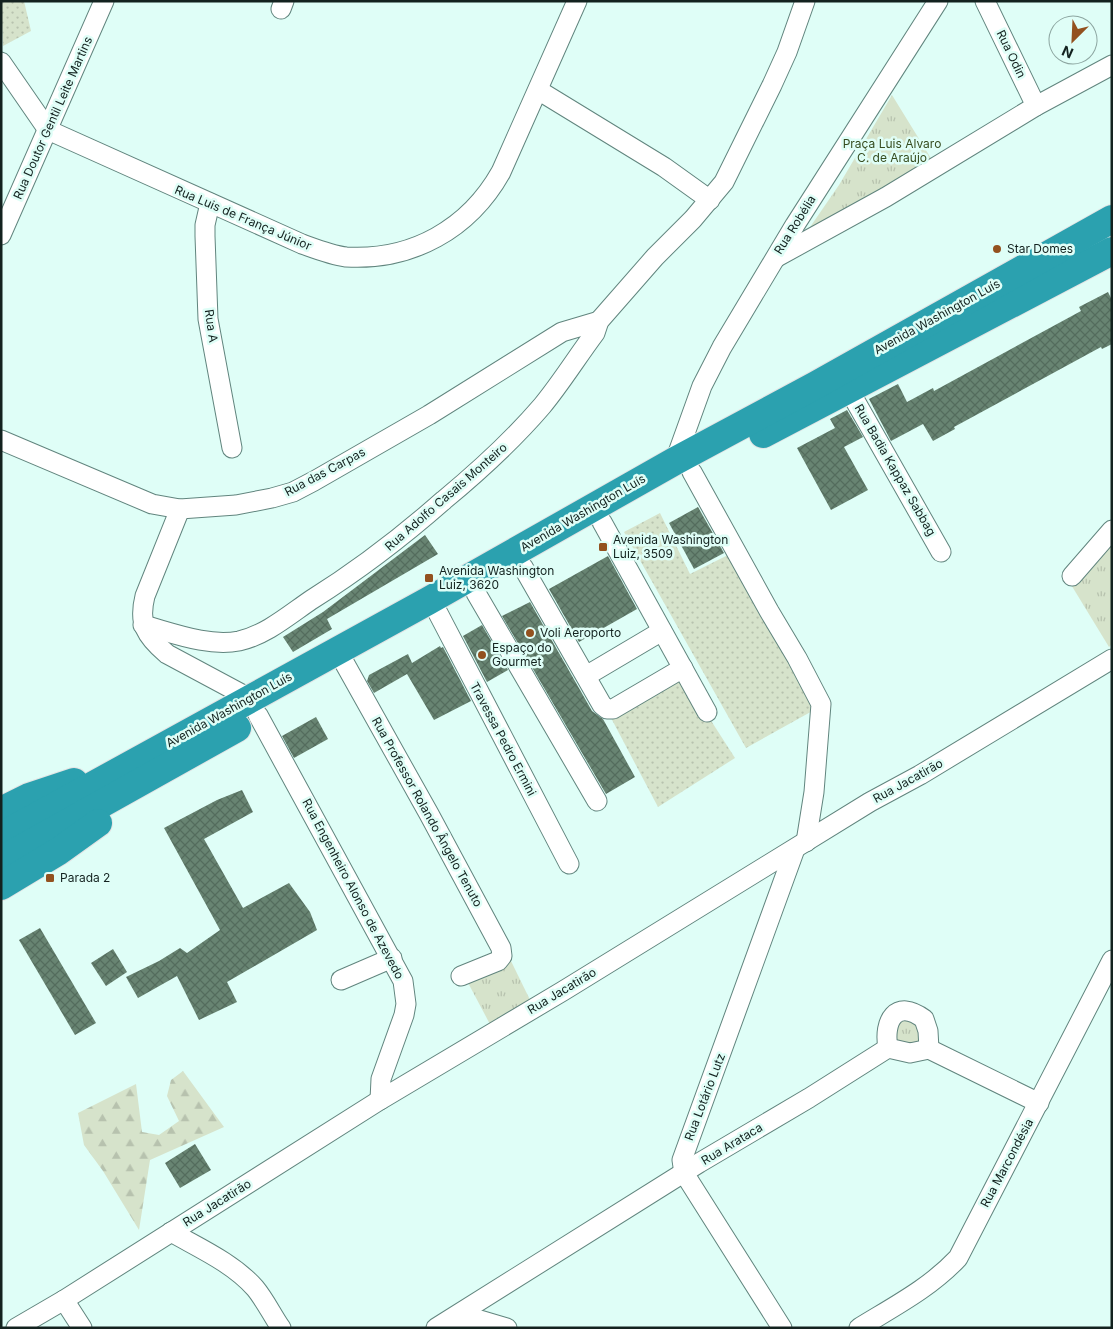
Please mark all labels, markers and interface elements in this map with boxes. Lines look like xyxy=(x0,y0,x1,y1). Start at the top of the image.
north arrow xyxy=(1048,15,1098,65)
street label: Rua Odin xyxy=(993,27,1029,80)
street label: Rua Doutor Gentil Leite Martins xyxy=(10,34,95,201)
text: N xyxy=(1059,42,1076,62)
park label: Praça Luis Alvaro C. de Araújo xyxy=(843,136,941,165)
street label: Rua Luis de França Júnior xyxy=(173,182,314,253)
street label: Rua Robélia xyxy=(771,193,819,257)
place label: Star Domes xyxy=(1007,241,1073,256)
marker: Star Domes xyxy=(991,243,1003,255)
street label: Avenida Washington Luís xyxy=(871,276,1002,357)
street label: Rua A xyxy=(202,308,221,343)
street label: Rua Badia Kappaz Sabbag xyxy=(852,401,939,538)
street label: Rua Adolfo Casais Monteiro xyxy=(382,440,510,554)
street label: Rua das Carpas xyxy=(282,444,368,499)
street label: Avenida Washington Luís xyxy=(518,471,648,555)
place label: Avenida Washington Luiz, 3509 xyxy=(613,532,728,561)
marker: Avenida Washington Luiz, 3509 xyxy=(597,541,609,553)
place label: Avenida Washington Luiz, 3620 xyxy=(439,563,554,592)
marker: Avenida Washington Luiz, 3620 xyxy=(423,572,435,584)
place label: Voli Aeroporto xyxy=(540,625,621,640)
marker: Voli Aeroporto xyxy=(524,627,536,639)
place label: Espaço do Gourmet xyxy=(492,640,552,669)
marker: Espaço do Gourmet xyxy=(476,649,488,661)
street label: Avenida Washington Luís xyxy=(163,669,294,750)
street label: Travessa Pedro Ermini xyxy=(467,679,540,798)
street label: Rua Professor Rolando Ângelo Tenuto xyxy=(369,714,486,909)
street label: Rua Jacatirão xyxy=(870,755,945,806)
street label: Rua Engenheiro Alonso de Azevedo xyxy=(299,796,408,982)
place label: Parada 2 xyxy=(60,870,110,885)
marker: Parada 2 xyxy=(44,872,56,884)
street label: Rua Jacatirão xyxy=(525,964,599,1017)
street label: Rua Lotário Lutz xyxy=(681,1051,728,1143)
street label: Rua Marcondésia xyxy=(977,1116,1036,1210)
street label: Rua Arataca xyxy=(698,1119,765,1168)
street label: Rua Jacatirão xyxy=(180,1176,254,1229)

